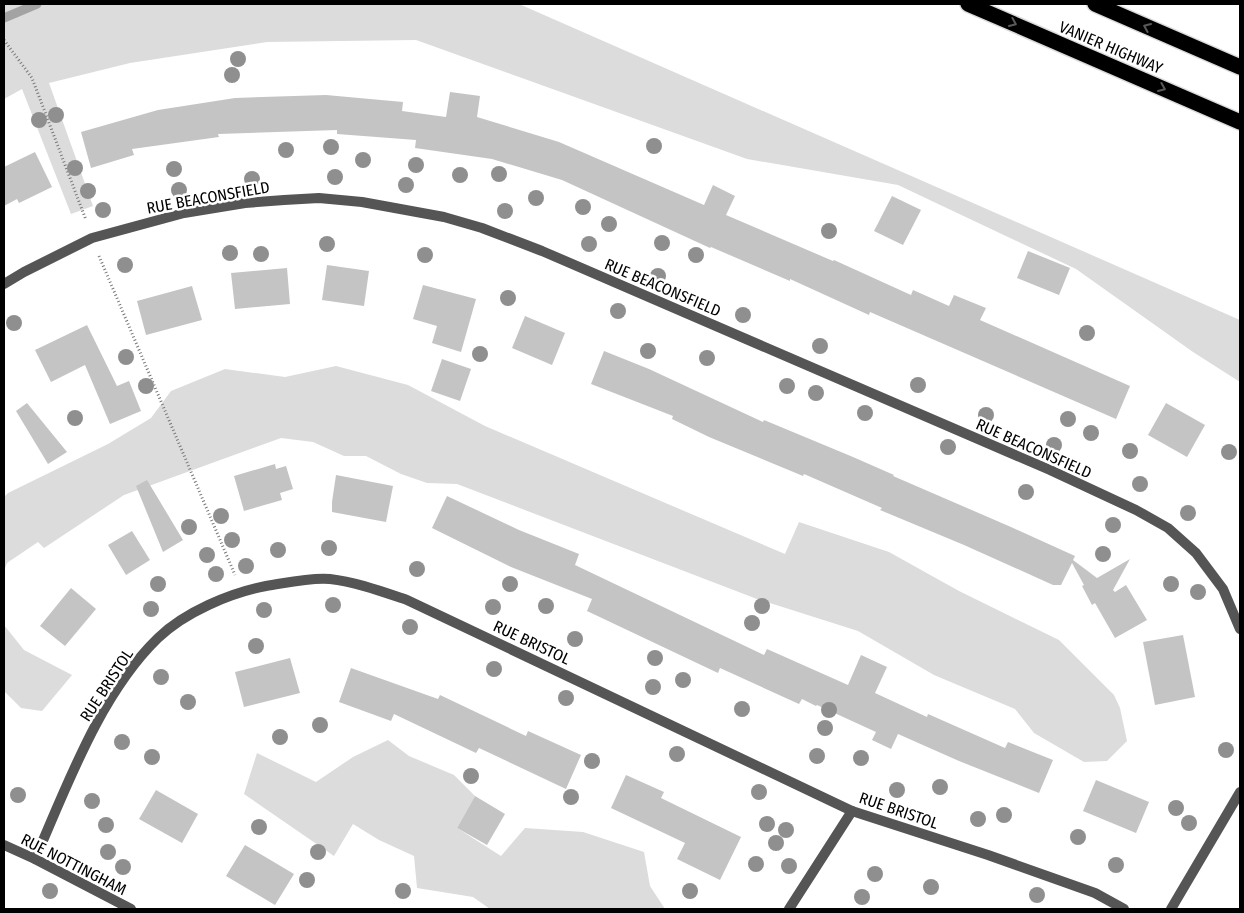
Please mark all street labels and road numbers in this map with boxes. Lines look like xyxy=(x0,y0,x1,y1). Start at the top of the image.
street label: VANIER HIGHWAY xyxy=(1056,17,1165,78)
street label: RUE BEACONSFIELD xyxy=(145,177,271,218)
street label: RUE BEACONSFIELD xyxy=(602,254,724,321)
street label: RUE BEACONSFIELD xyxy=(973,414,1094,482)
street label: RUE BRISTOL xyxy=(490,616,573,668)
street label: RUE BRISTOL xyxy=(76,645,137,725)
street label: RUE BRISTOL xyxy=(857,788,941,833)
street label: RUE NOTTINGHAM xyxy=(18,830,130,899)

